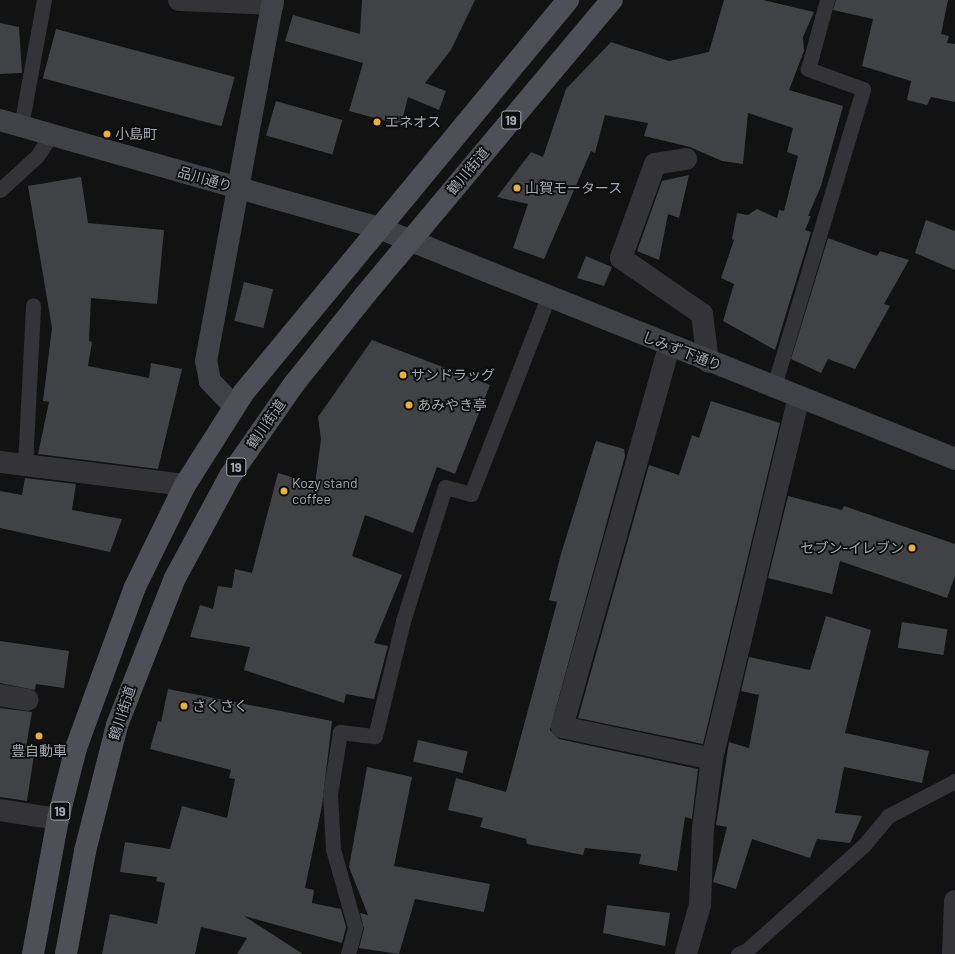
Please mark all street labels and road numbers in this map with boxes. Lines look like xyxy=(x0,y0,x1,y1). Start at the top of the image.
road number: 19 xyxy=(501,109,521,131)
street label: 鶴川街道 xyxy=(444,144,492,198)
street label: 品川通り xyxy=(176,163,234,195)
street label: しみず下通り xyxy=(640,328,724,374)
street label: 鶴川街道 xyxy=(243,396,289,452)
road number: 19 xyxy=(226,456,246,478)
street label: 鶴川街道 xyxy=(105,684,139,742)
road number: 19 xyxy=(50,800,70,822)

